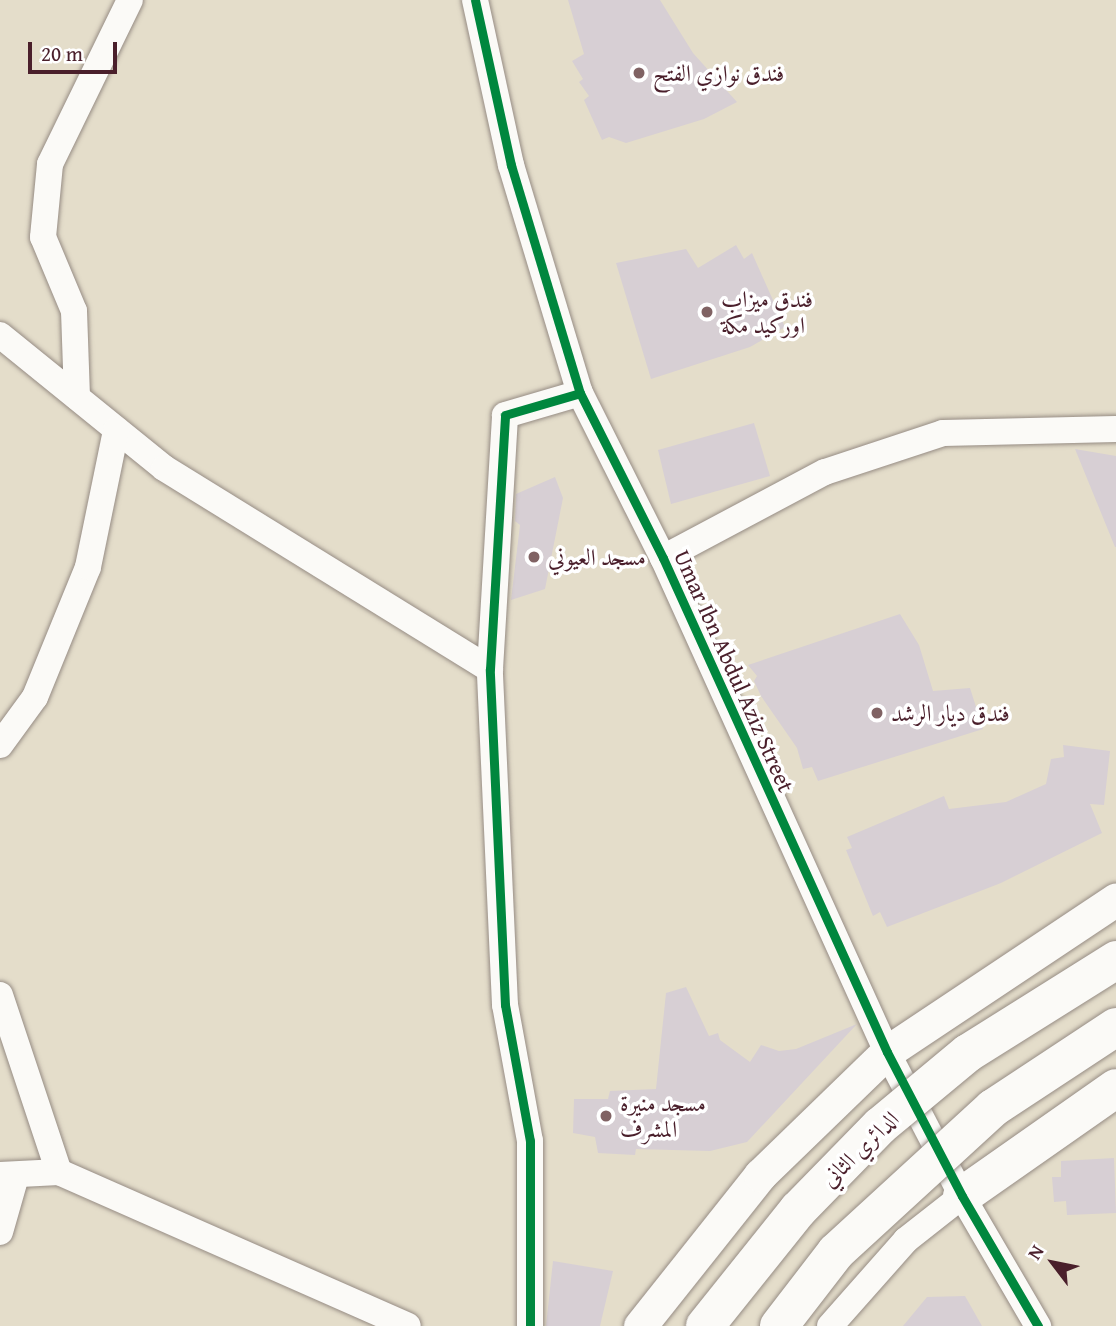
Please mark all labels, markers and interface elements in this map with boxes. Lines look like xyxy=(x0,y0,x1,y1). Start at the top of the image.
scale bar xyxy=(32,28,121,72)
text: 20 m xyxy=(41,38,83,69)
place label: فندق نوازي الفتح xyxy=(653,59,784,87)
marker: فندق نوازي الفتح xyxy=(631,65,647,81)
place label: فندق ميزاب اوركيد مكة xyxy=(721,285,813,339)
marker: فندق ميزاب اوركيد مكة xyxy=(699,304,715,320)
place label: مسجد العيوني xyxy=(548,543,646,571)
street label: Umar Ibn Abdul Aziz Street xyxy=(668,546,800,796)
marker: مسجد العيوني xyxy=(526,549,542,565)
place label: فندق ديار الرشد xyxy=(891,699,1010,727)
marker: فندق ديار الرشد xyxy=(869,705,885,721)
place label: مسجد منيرة المشرف xyxy=(620,1089,706,1143)
street label: الدائري الثاني xyxy=(815,1105,905,1193)
marker: مسجد منيرة المشرف xyxy=(598,1108,614,1124)
north arrow xyxy=(1018,1228,1088,1298)
text: N xyxy=(1020,1239,1050,1265)

